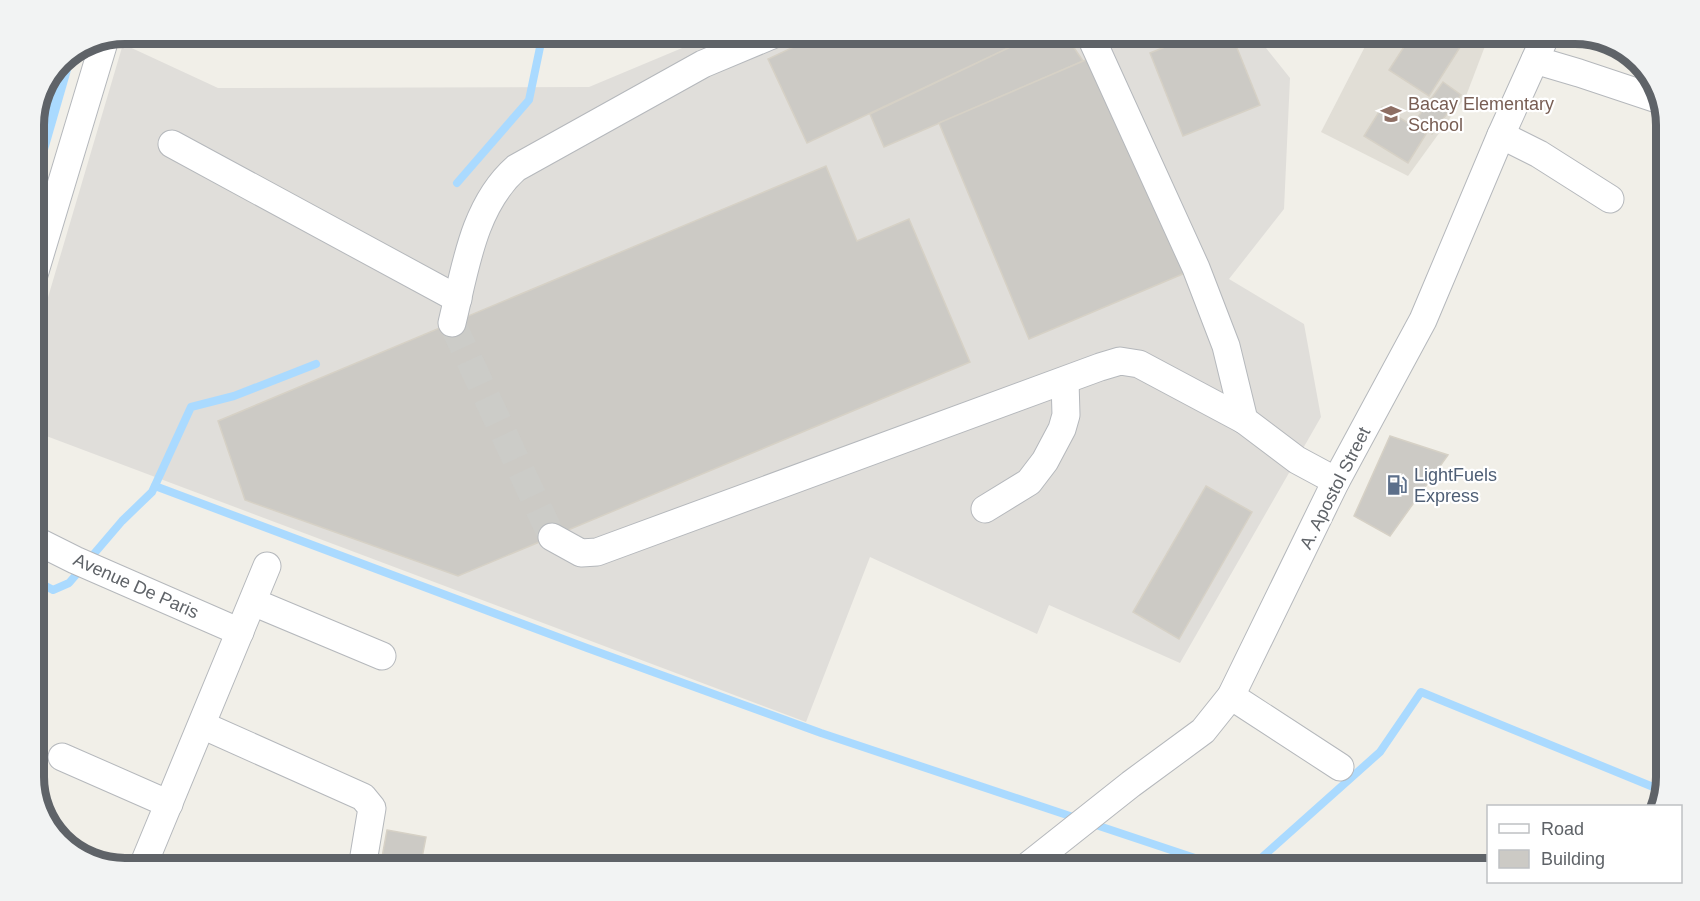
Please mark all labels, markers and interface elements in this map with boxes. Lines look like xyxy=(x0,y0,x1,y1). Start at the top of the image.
place label: Bacay Elementary School xyxy=(1408,94,1554,135)
school or university icon: Bacay Elementary School xyxy=(1379,102,1403,126)
street label: A. Apostol Street xyxy=(1296,424,1374,552)
place label: LightFuels Express xyxy=(1414,465,1497,506)
fuel station icon: LightFuels Express xyxy=(1385,473,1409,497)
street label: Avenue De Paris xyxy=(70,549,202,623)
legend xyxy=(1487,805,1682,883)
text: Road xyxy=(1541,819,1584,839)
text: Building xyxy=(1541,849,1605,869)

